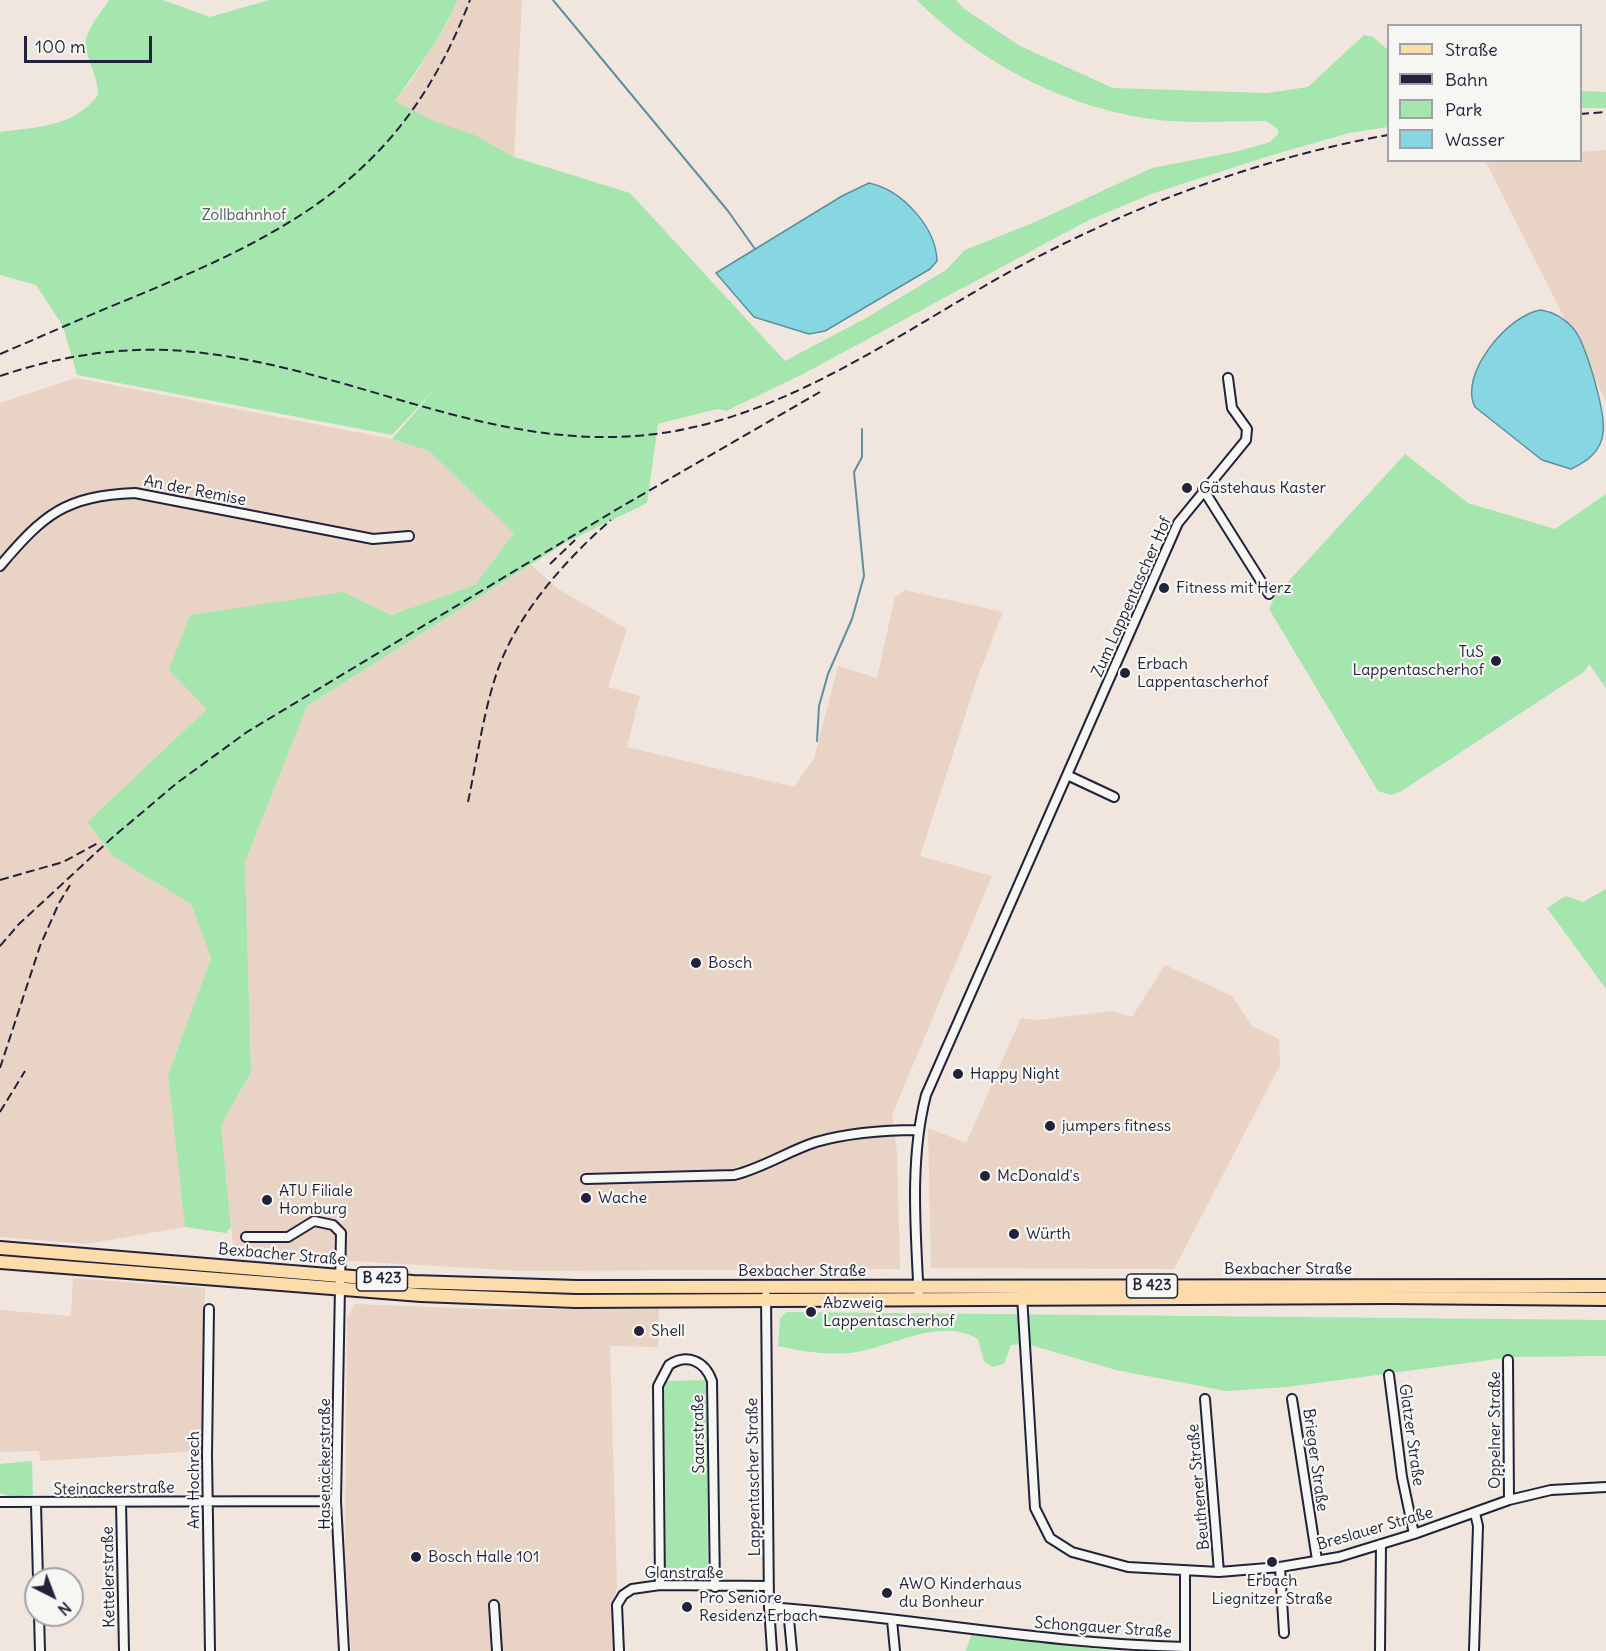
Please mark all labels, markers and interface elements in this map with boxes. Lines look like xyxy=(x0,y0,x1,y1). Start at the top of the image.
scale bar xyxy=(27,24,154,62)
legend xyxy=(1387,24,1582,162)
text: 100 m xyxy=(35,35,86,58)
text: Straße xyxy=(1445,38,1498,61)
text: Bahn xyxy=(1445,68,1488,91)
text: Park xyxy=(1445,98,1482,121)
text: Wasser xyxy=(1445,128,1504,151)
park label: Zollbahnhof xyxy=(202,205,286,225)
street label: An der Remise xyxy=(142,472,248,510)
place label: Gästehaus Kaster xyxy=(1199,478,1326,498)
marker: Gästehaus Kaster xyxy=(1180,481,1194,495)
street label: Zum Lappentascher Hof xyxy=(1088,514,1176,680)
place label: Fitness mit Herz xyxy=(1176,578,1291,598)
marker: Fitness mit Herz xyxy=(1157,581,1171,595)
place label: TuS Lappentascherhof xyxy=(1353,642,1484,680)
place label: Erbach Lappentascherhof xyxy=(1137,654,1268,692)
marker: TuS Lappentascherhof xyxy=(1489,654,1503,668)
marker: Erbach Lappentascherhof xyxy=(1118,666,1132,680)
place label: Bosch xyxy=(708,953,752,973)
marker: Bosch xyxy=(689,956,703,970)
place label: Happy Night xyxy=(970,1064,1060,1084)
marker: Happy Night xyxy=(951,1067,965,1081)
place label: jumpers fitness xyxy=(1062,1116,1171,1136)
marker: jumpers fitness xyxy=(1043,1119,1057,1133)
place label: McDonald's xyxy=(997,1166,1080,1186)
marker: McDonald's xyxy=(978,1169,992,1183)
place label: ATU Filiale Homburg xyxy=(279,1181,353,1219)
place label: Wache xyxy=(598,1188,647,1208)
marker: Wache xyxy=(579,1191,593,1205)
marker: ATU Filiale Homburg xyxy=(260,1193,274,1207)
place label: Würth xyxy=(1026,1224,1071,1244)
marker: Würth xyxy=(1007,1227,1021,1241)
street label: Bexbacher Straße xyxy=(217,1240,347,1270)
street label: Bexbacher Straße xyxy=(1224,1259,1352,1279)
street label: Bexbacher Straße xyxy=(738,1261,866,1281)
road number: B 423 xyxy=(356,1267,407,1291)
road number: B 423 xyxy=(1126,1274,1178,1298)
place label: Abzweig Lappentascherhof xyxy=(823,1293,954,1331)
marker: Abzweig Lappentascherhof xyxy=(804,1305,818,1319)
place label: Shell xyxy=(651,1321,685,1341)
marker: Shell xyxy=(632,1324,646,1338)
street label: Oppelner Straße xyxy=(1485,1371,1505,1489)
street label: Glatzer Straße xyxy=(1394,1383,1428,1487)
street label: Saarstraße xyxy=(689,1394,709,1474)
street label: Hasenäckerstraße xyxy=(315,1398,335,1530)
street label: Lappentascher Straße xyxy=(743,1398,765,1556)
street label: Brieger Straße xyxy=(1298,1407,1332,1513)
street label: Beuthener Straße xyxy=(1184,1423,1214,1551)
street label: Am Hochrech xyxy=(184,1431,204,1529)
street label: Steinackerstraße xyxy=(53,1478,175,1500)
street label: Breslauer Straße xyxy=(1315,1503,1435,1555)
street label: Kettelerstraße xyxy=(99,1526,119,1628)
place label: Bosch Halle 101 xyxy=(428,1547,539,1567)
marker: Bosch Halle 101 xyxy=(409,1550,423,1564)
marker: Erbach Liegnitzer Straße xyxy=(1265,1555,1279,1569)
street label: Glanstraße xyxy=(644,1563,724,1583)
north arrow xyxy=(24,1567,84,1627)
place label: Erbach Liegnitzer Straße xyxy=(1211,1571,1333,1609)
place label: AWO Kinderhaus du Bonheur xyxy=(899,1574,1022,1612)
marker: AWO Kinderhaus du Bonheur xyxy=(880,1586,894,1600)
place label: Pro Seniore Residenz Erbach xyxy=(699,1588,818,1626)
text: N xyxy=(54,1598,76,1620)
marker: Pro Seniore Residenz Erbach xyxy=(680,1600,694,1614)
street label: Schongauer Straße xyxy=(1034,1614,1172,1642)

